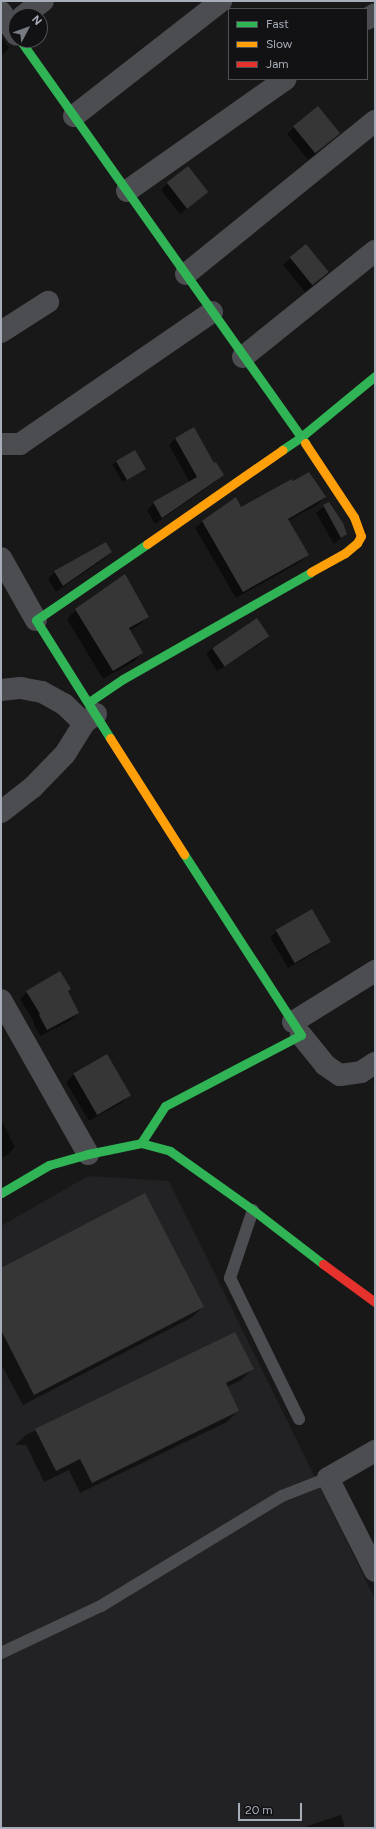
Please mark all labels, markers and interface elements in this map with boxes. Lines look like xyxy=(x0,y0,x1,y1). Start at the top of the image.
north arrow xyxy=(8,8,48,48)
legend xyxy=(228,8,368,80)
text: N xyxy=(29,13,44,28)
text: Fast xyxy=(266,17,289,31)
text: Slow xyxy=(266,37,292,51)
text: Jam xyxy=(266,57,289,71)
scale bar xyxy=(240,1795,304,1821)
text: 20 m xyxy=(245,1803,273,1817)

